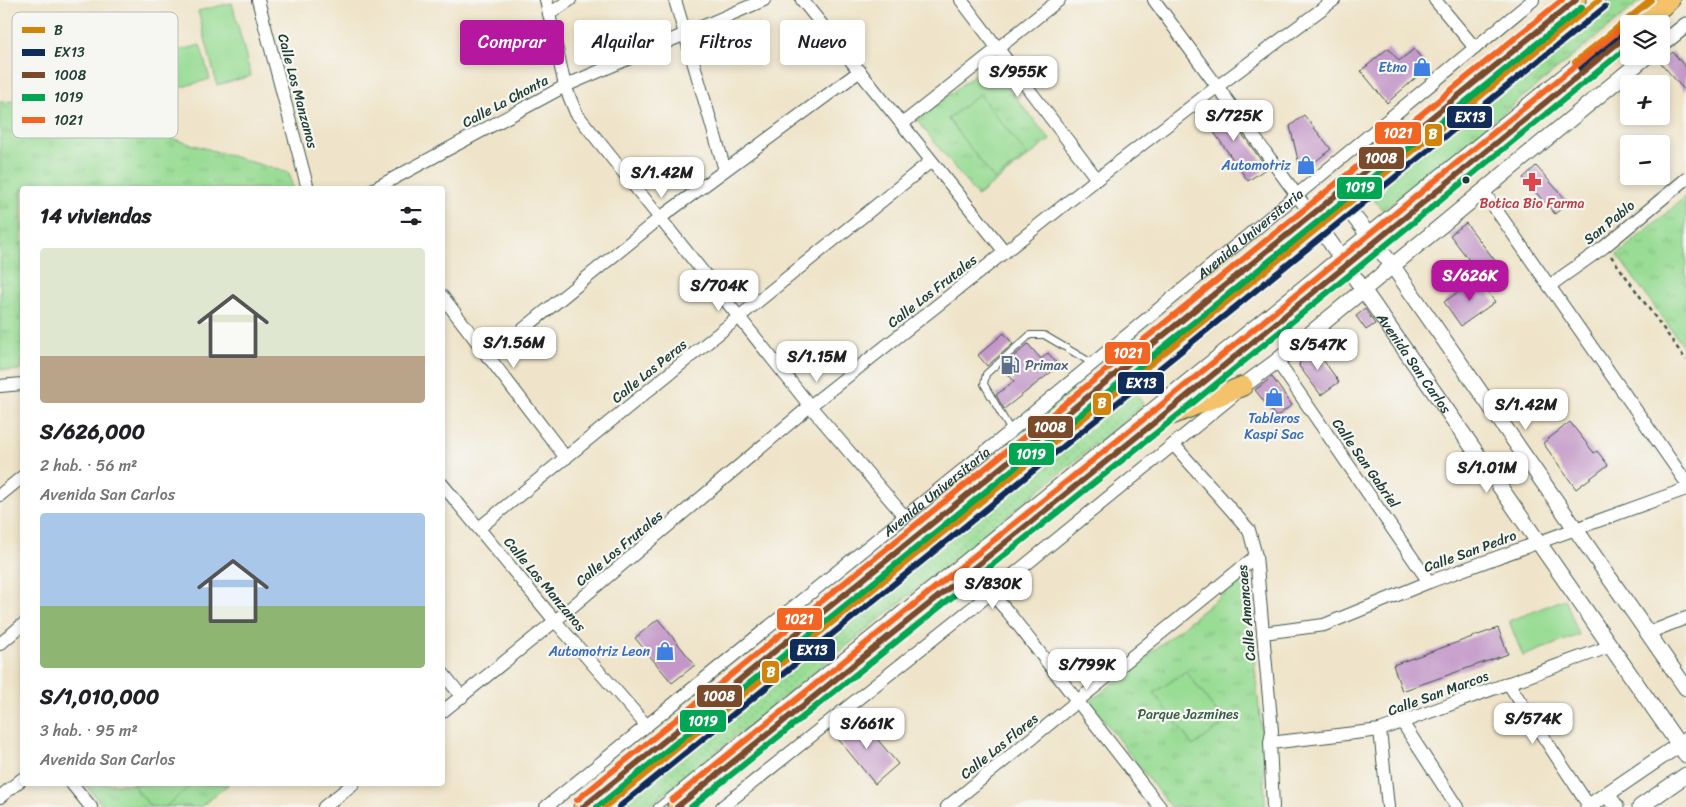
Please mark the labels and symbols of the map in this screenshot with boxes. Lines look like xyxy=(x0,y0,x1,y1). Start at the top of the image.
legend xyxy=(12,12,178,138)
text: B xyxy=(54,18,63,43)
street label: Calle Los Manzanos xyxy=(270,31,325,152)
text: EX13 xyxy=(54,40,85,65)
place label: Etna xyxy=(1379,55,1407,80)
pin: S/955K xyxy=(977,56,1059,98)
shop icon: Etna xyxy=(1411,56,1433,78)
text: 1008 xyxy=(54,63,87,88)
street label: Calle La Chonta xyxy=(458,68,554,135)
text: 1019 xyxy=(54,85,84,110)
pin: S/725K xyxy=(1193,100,1275,142)
line badge: EX13 xyxy=(1446,105,1493,129)
text: EX13 xyxy=(1455,105,1486,130)
text: 1021 xyxy=(54,108,83,133)
line badge: 1021 xyxy=(1374,121,1422,145)
text: 1021 xyxy=(1384,121,1412,146)
text: B xyxy=(1429,122,1438,147)
line badge: B xyxy=(1424,123,1443,147)
line badge: 1008 xyxy=(1358,146,1405,170)
text: 1008 xyxy=(1365,146,1398,171)
place label: Automotriz xyxy=(1221,153,1291,178)
shop icon: Automotriz xyxy=(1295,154,1317,176)
pin: S/1.42M xyxy=(616,156,708,199)
pharmacy icon: Botica Bio Farma xyxy=(1521,171,1543,193)
text: 1019 xyxy=(1345,175,1375,200)
unlabelled marker xyxy=(1461,175,1471,185)
line badge: 1019 xyxy=(1336,176,1383,200)
street label: Avenida Universitaria xyxy=(1190,182,1309,287)
place label: Botica Bio Farma xyxy=(1479,191,1585,216)
street label: San Pablo xyxy=(1578,194,1641,251)
street label: Calle Los Frutales xyxy=(882,248,983,335)
pin: S/626K xyxy=(1429,260,1511,302)
pin: S/704K xyxy=(678,270,760,312)
street label: Avenida San Carlos xyxy=(1369,307,1458,420)
pin: S/1.56M xyxy=(468,326,560,369)
pin: S/547K xyxy=(1277,328,1359,371)
street label: Calle Las Peras xyxy=(606,332,693,410)
pin: S/1.15M xyxy=(771,340,863,383)
line badge: 1021 xyxy=(1104,341,1151,365)
text: 1021 xyxy=(1114,341,1142,366)
place label: Primax xyxy=(1025,353,1069,378)
fuel station icon: Primax xyxy=(999,354,1021,376)
line badge: EX13 xyxy=(1117,371,1165,395)
text: EX13 xyxy=(1126,371,1157,396)
shop icon: Tableros Kaspi Sac xyxy=(1263,386,1285,408)
pin: S/1.42M xyxy=(1480,388,1572,431)
text: B xyxy=(1098,391,1107,416)
line badge: B xyxy=(1092,392,1112,416)
place label: Tableros Kaspi Sac xyxy=(1244,406,1304,447)
street label: Calle San Gabriel xyxy=(1325,413,1407,514)
line badge: 1008 xyxy=(1027,415,1074,439)
text: 1008 xyxy=(1034,415,1067,440)
street label: Avenida Universitaria xyxy=(876,440,996,544)
line badge: 1019 xyxy=(1008,442,1055,466)
text: 1019 xyxy=(1016,442,1046,467)
pin: S/1.01M xyxy=(1441,452,1533,494)
street label: Calle Los Frutales xyxy=(570,504,669,593)
street label: Calle San Pedro xyxy=(1420,523,1520,580)
street label: Calle Los Manzanos xyxy=(497,531,592,638)
street label: Calle Amancaes xyxy=(1230,564,1263,662)
pin: S/830K xyxy=(952,568,1034,610)
line badge: 1021 xyxy=(776,607,823,631)
text: 1021 xyxy=(785,607,813,632)
line badge: EX13 xyxy=(789,638,836,662)
text: EX13 xyxy=(797,638,828,663)
place label: Automotriz Leon xyxy=(548,639,650,664)
shop icon: Automotriz Leon xyxy=(654,640,676,662)
pin: S/799K xyxy=(1046,648,1128,691)
line badge: B xyxy=(761,660,780,684)
text: B xyxy=(767,660,776,685)
street label: Calle San Marcos xyxy=(1384,664,1492,723)
line badge: 1008 xyxy=(696,684,743,708)
text: 1008 xyxy=(703,684,736,709)
park label: Parque Jazmines xyxy=(1138,702,1239,727)
pin: S/574K xyxy=(1492,702,1574,745)
street label: Calle Las Flores xyxy=(955,707,1044,786)
pin: S/661K xyxy=(826,708,908,750)
line badge: 1019 xyxy=(679,709,727,733)
text: 1019 xyxy=(688,709,718,734)

